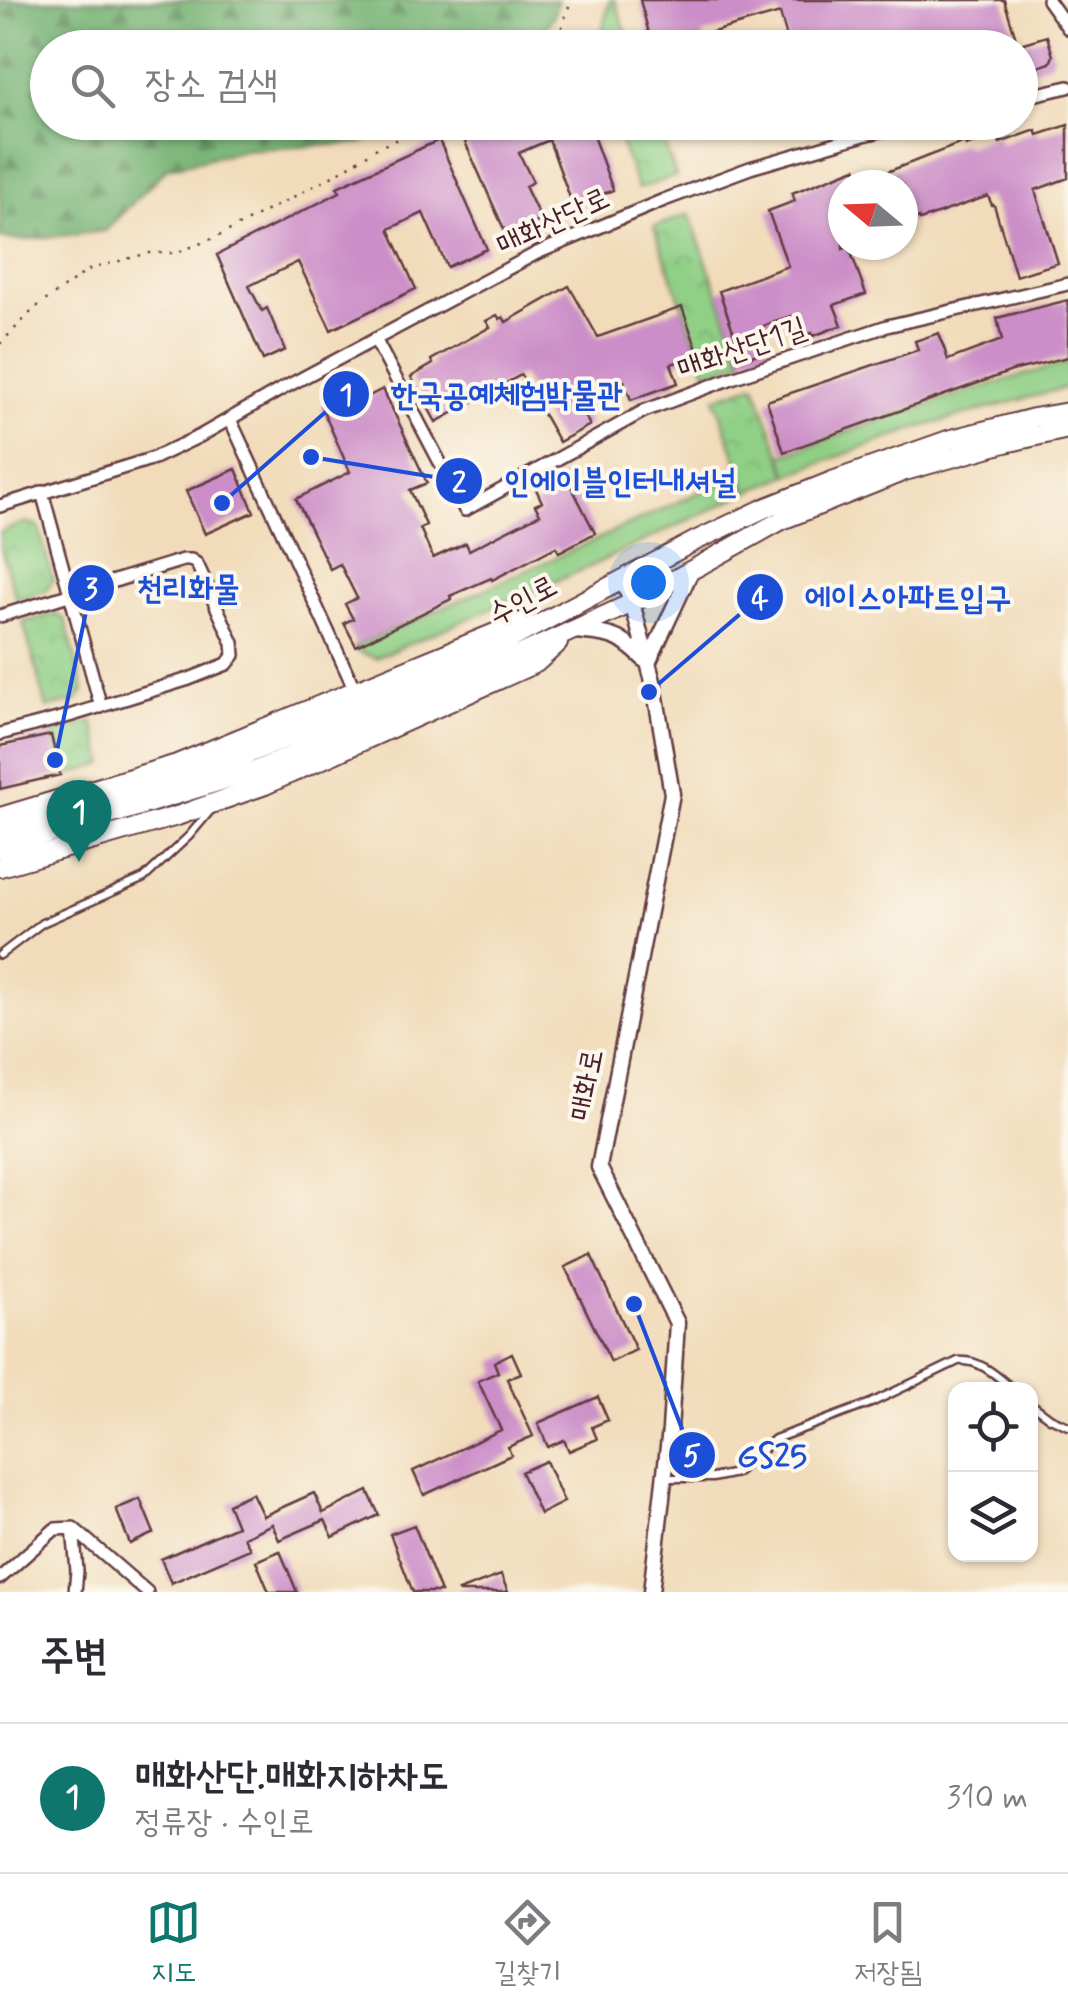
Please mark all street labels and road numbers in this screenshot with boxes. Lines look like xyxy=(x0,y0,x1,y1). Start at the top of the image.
street label: 매화산단로 xyxy=(490,179,616,265)
street label: 매화산단1길 xyxy=(672,309,812,389)
street label: 수인로 xyxy=(482,567,564,635)
street label: 매화로 xyxy=(561,1046,613,1124)

